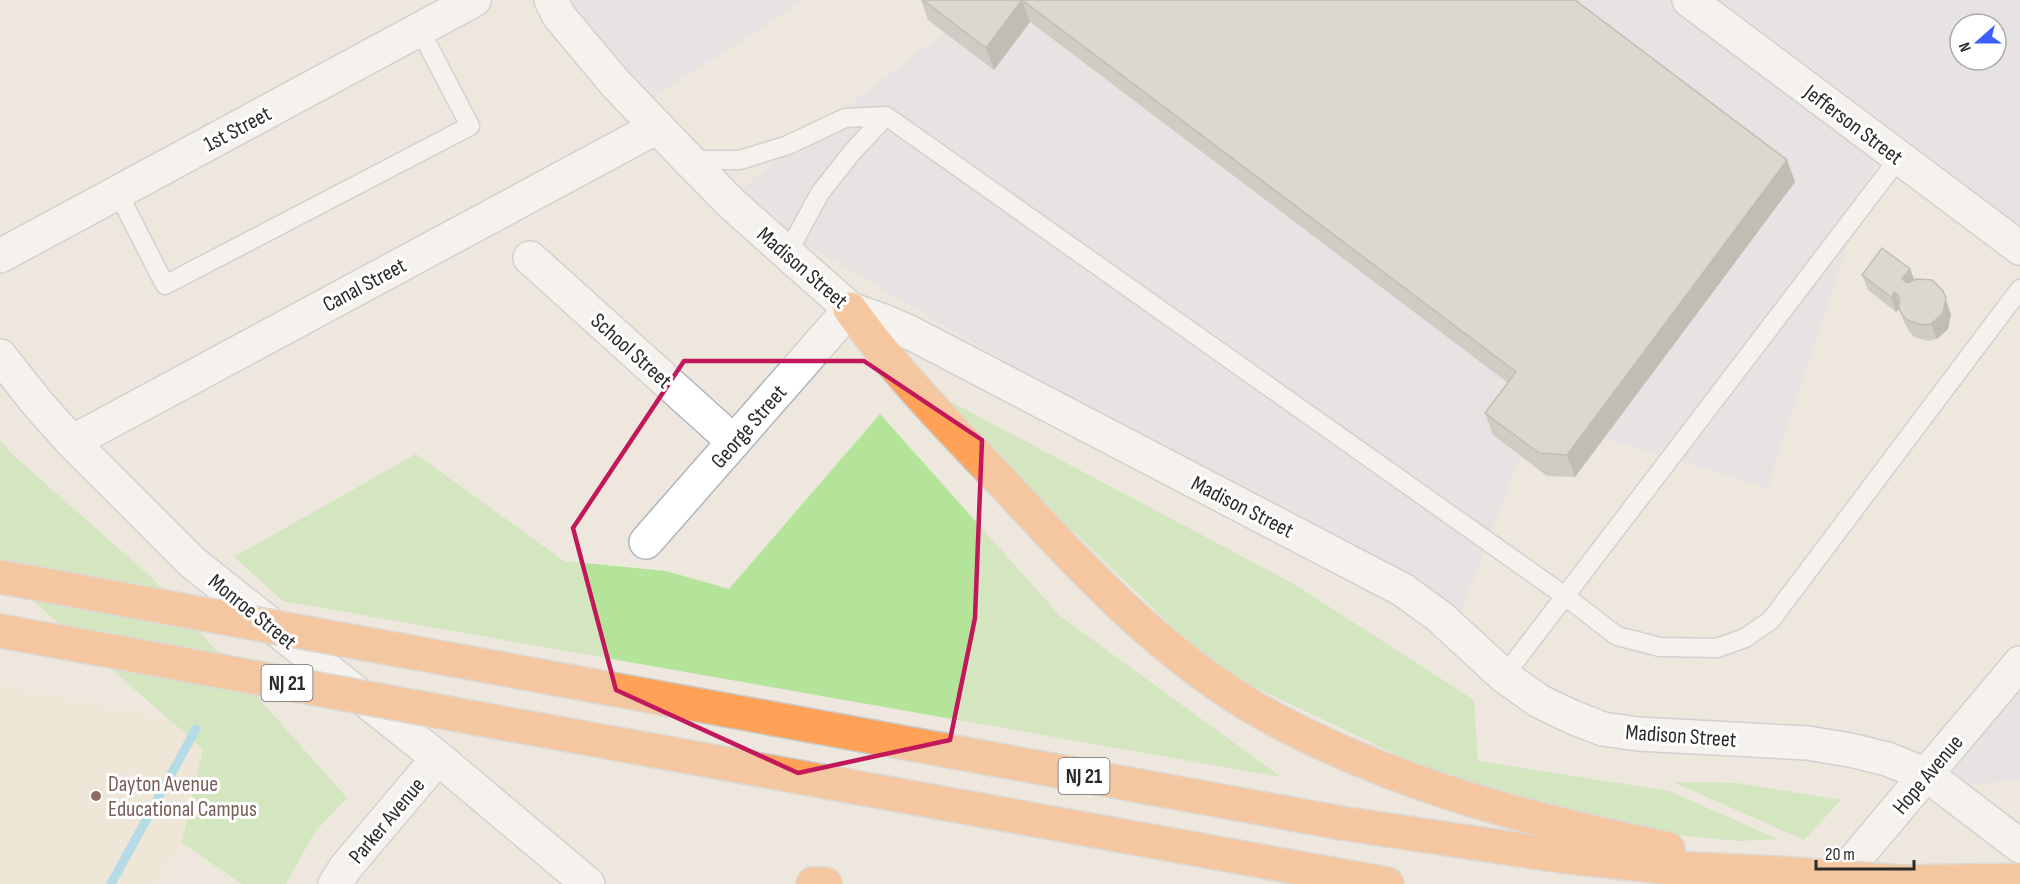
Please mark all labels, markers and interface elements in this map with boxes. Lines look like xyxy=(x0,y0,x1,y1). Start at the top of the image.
north arrow xyxy=(1948,12,2008,72)
text: N xyxy=(1955,39,1976,54)
street label: Jefferson Street xyxy=(1798,79,1908,171)
street label: 1st Street xyxy=(199,100,276,158)
street label: Madison Street xyxy=(751,221,853,315)
street label: Canal Street xyxy=(318,252,411,319)
street label: School Street xyxy=(585,308,677,395)
street label: George Street xyxy=(705,379,793,474)
street label: Madison Street xyxy=(1187,470,1298,545)
street label: Monroe Street xyxy=(203,568,302,656)
road number: NJ 21 xyxy=(262,665,312,701)
street label: Madison Street xyxy=(1625,719,1738,754)
street label: Hope Avenue xyxy=(1887,730,1969,820)
road number: NJ 21 xyxy=(1058,758,1110,794)
place label: Dayton Avenue Educational Campus xyxy=(108,771,257,823)
street label: Parker Avenue xyxy=(343,772,431,870)
marker: Dayton Avenue Educational Campus xyxy=(89,789,103,803)
scale bar xyxy=(1816,833,1914,871)
text: 20 m xyxy=(1825,844,1855,865)

